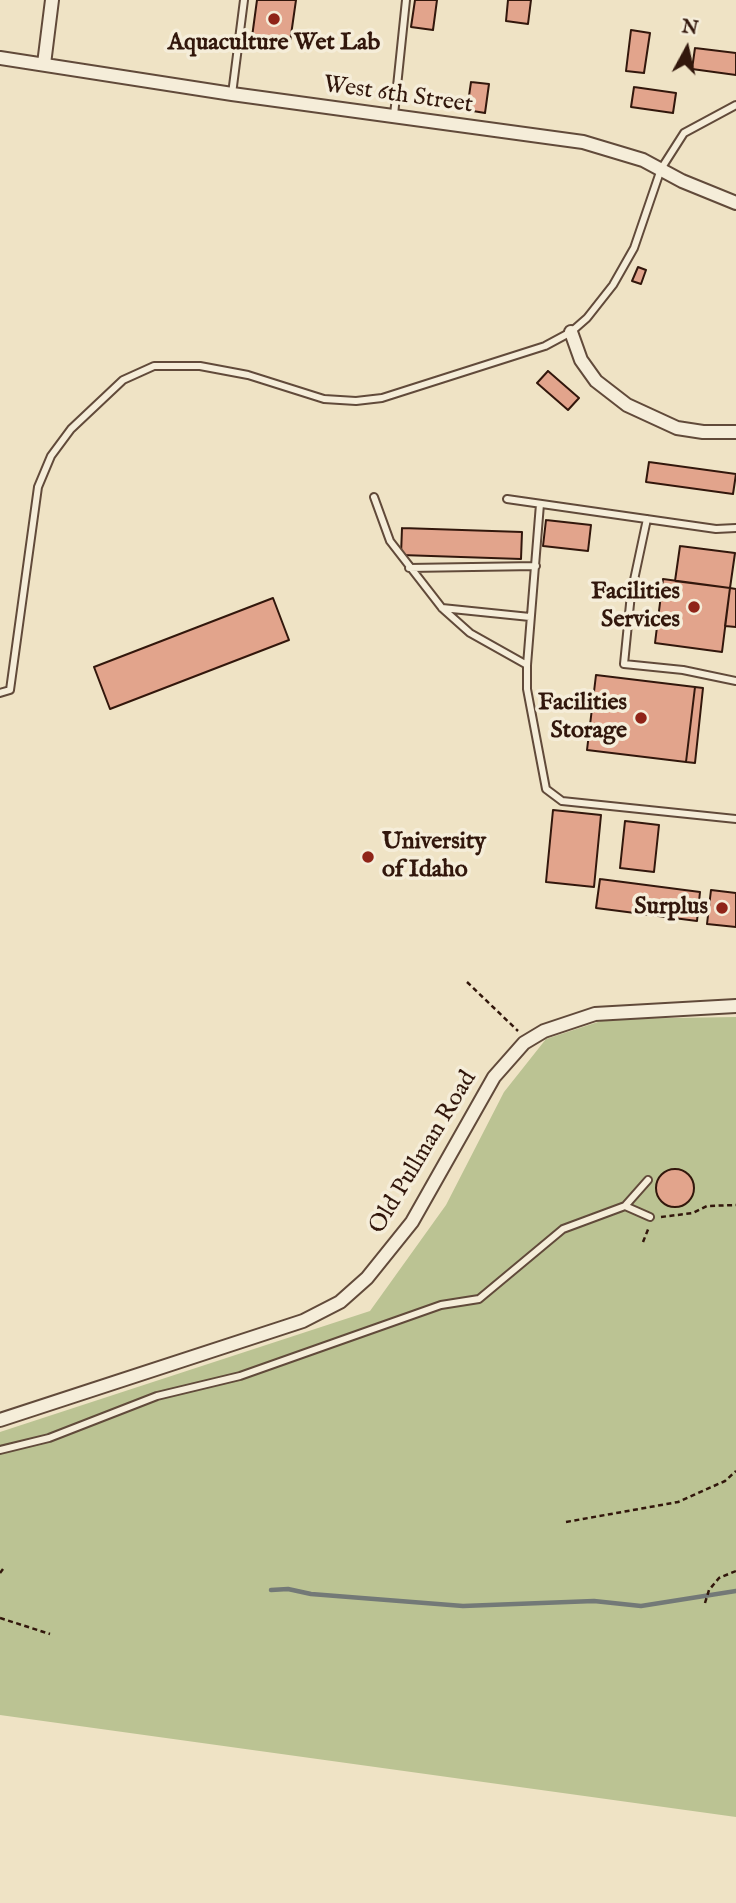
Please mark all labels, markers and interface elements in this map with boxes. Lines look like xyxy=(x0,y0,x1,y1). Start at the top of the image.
marker: Aquaculture Wet Lab xyxy=(266,11,282,27)
north arrow xyxy=(652,14,722,84)
text: N xyxy=(680,15,700,41)
place label: Aquaculture Wet Lab xyxy=(168,30,380,58)
street label: West 6th Street xyxy=(321,71,475,121)
place label: Facilities Services xyxy=(591,579,680,635)
marker: Facilities Services xyxy=(686,599,702,615)
place label: Facilities Storage xyxy=(538,690,627,746)
marker: Facilities Storage xyxy=(633,710,649,726)
place label: University of Idaho xyxy=(382,829,486,885)
marker: University of Idaho xyxy=(360,849,376,865)
place label: Surplus xyxy=(634,894,708,922)
marker: Surplus xyxy=(714,900,730,916)
street label: Old Pullman Road xyxy=(364,1066,484,1240)

